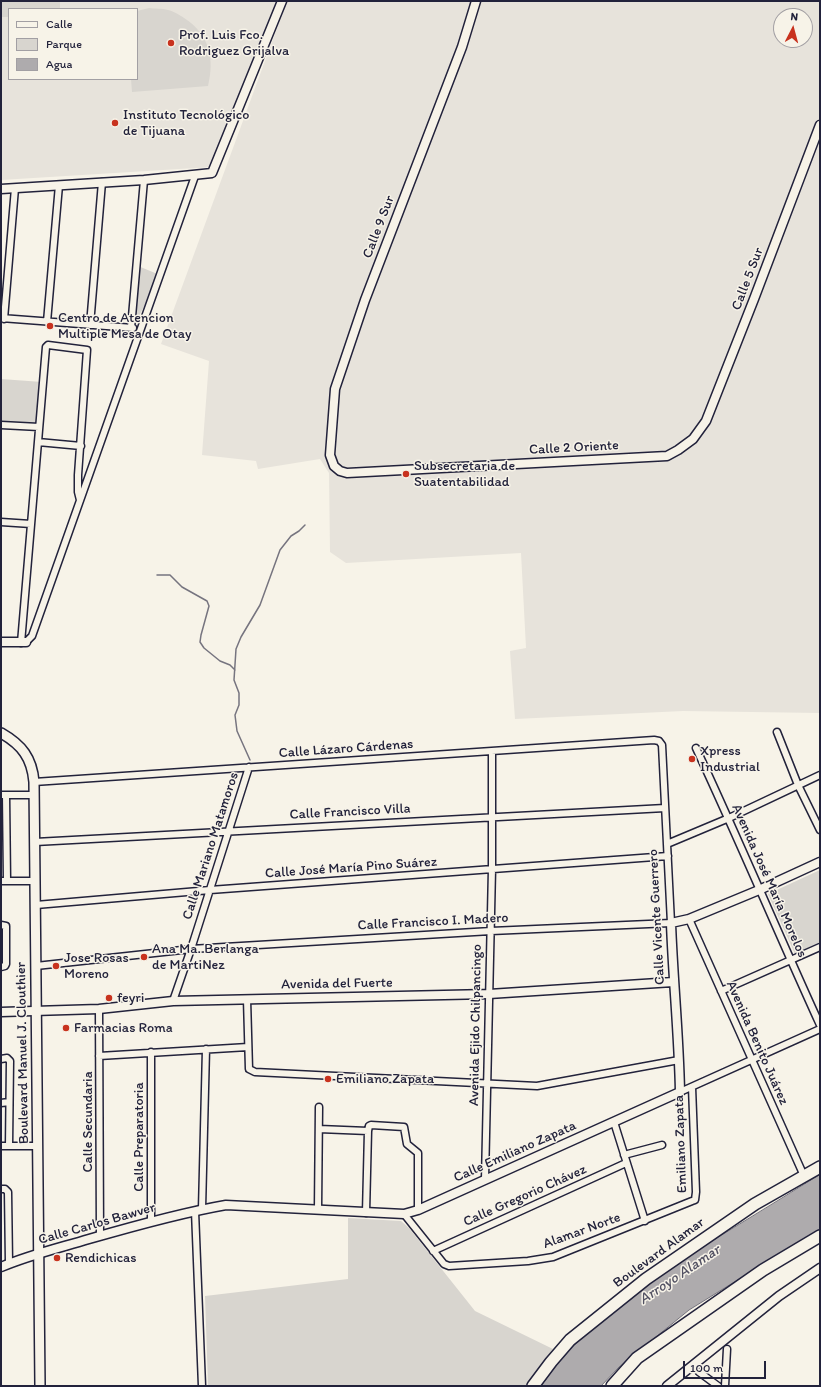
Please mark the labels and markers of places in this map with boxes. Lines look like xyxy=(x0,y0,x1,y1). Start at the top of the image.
place label: Prof. Luis Fco. Rodriguez Grijalva xyxy=(179,27,289,60)
marker: Prof. Luis Fco. Rodriguez Grijalva xyxy=(166,38,176,48)
place label: Instituto Tecnológico de Tijuana xyxy=(123,107,249,140)
marker: Instituto Tecnológico de Tijuana xyxy=(110,118,120,128)
place label: Centro de Atencion Multiple Mesa de Otay xyxy=(58,310,192,342)
marker: Centro de Atencion Multiple Mesa de Otay xyxy=(45,321,55,331)
place label: Subsecretaria de Suatentabilidad xyxy=(414,458,515,490)
marker: Subsecretaria de Suatentabilidad xyxy=(401,469,411,479)
place label: Xpress Industrial xyxy=(700,743,760,776)
marker: Xpress Industrial xyxy=(687,754,697,764)
place label: Ana Ma. Berlanga de MartiNez xyxy=(152,941,259,974)
place label: Jose Rosas Moreno xyxy=(64,950,129,982)
marker: Ana Ma. Berlanga de MartiNez xyxy=(139,952,149,962)
marker: Jose Rosas Moreno xyxy=(51,961,61,971)
place label: feyri xyxy=(117,990,144,1006)
marker: feyri xyxy=(104,993,114,1003)
place label: Farmacias Roma xyxy=(74,1020,173,1036)
marker: Farmacias Roma xyxy=(61,1023,71,1033)
place label: Emiliano Zapata xyxy=(336,1071,434,1087)
marker: Emiliano Zapata xyxy=(323,1074,333,1084)
place label: Rendichicas xyxy=(65,1250,137,1266)
marker: Rendichicas xyxy=(52,1253,62,1263)

